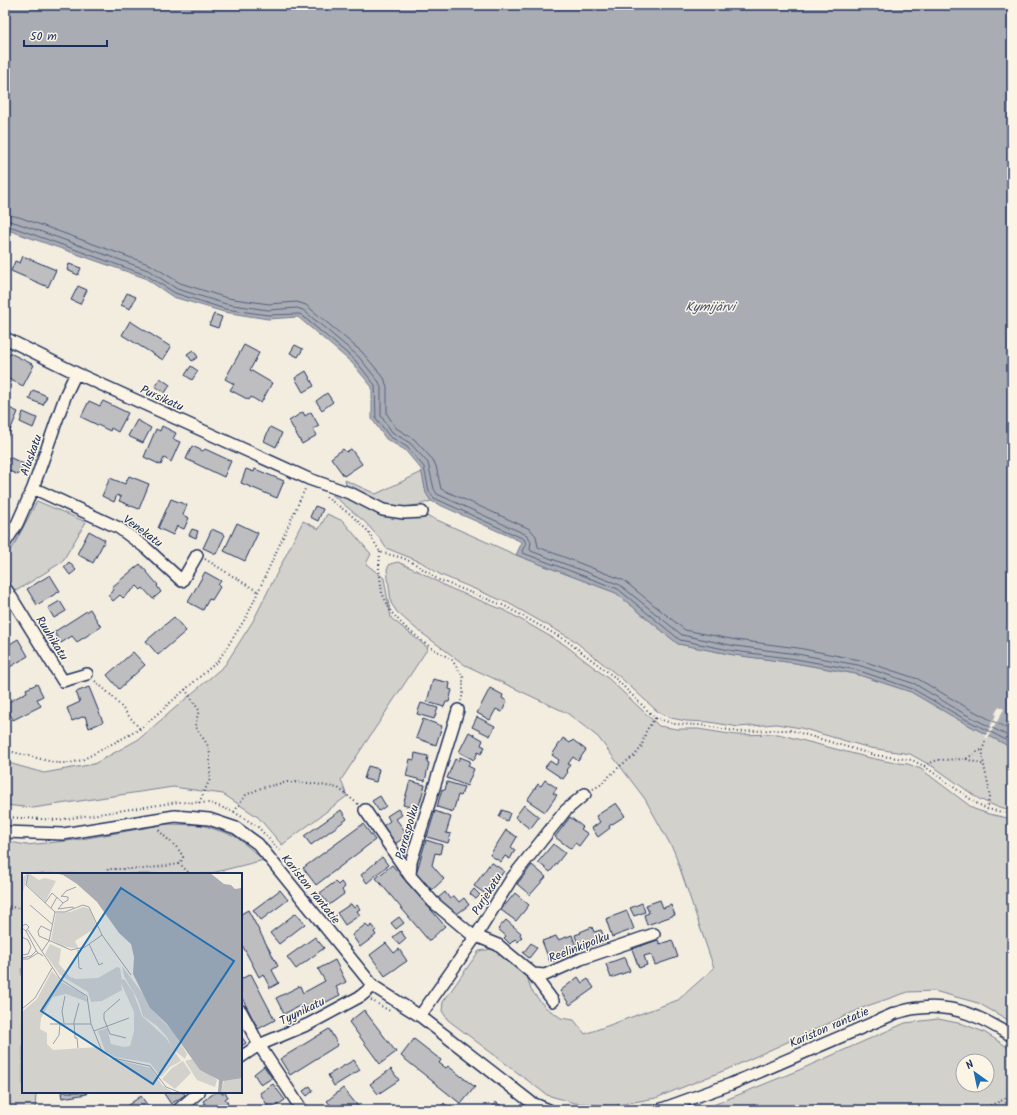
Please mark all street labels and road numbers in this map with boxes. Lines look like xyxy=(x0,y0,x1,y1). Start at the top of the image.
street label: Pursikatu xyxy=(137,380,187,417)
street label: Aluskatu xyxy=(15,432,48,479)
street label: Venekatu xyxy=(119,510,167,553)
street label: Ruuhikatu xyxy=(30,612,73,664)
street label: Parraspolku xyxy=(391,802,424,862)
street label: Kariston rantatie xyxy=(276,850,345,929)
street label: Purjekatu xyxy=(467,869,508,919)
street label: Reelinkipolku xyxy=(546,927,613,968)
street label: Tyynikatu xyxy=(276,992,328,1031)
street label: Kariston rantatie xyxy=(786,1002,873,1053)

